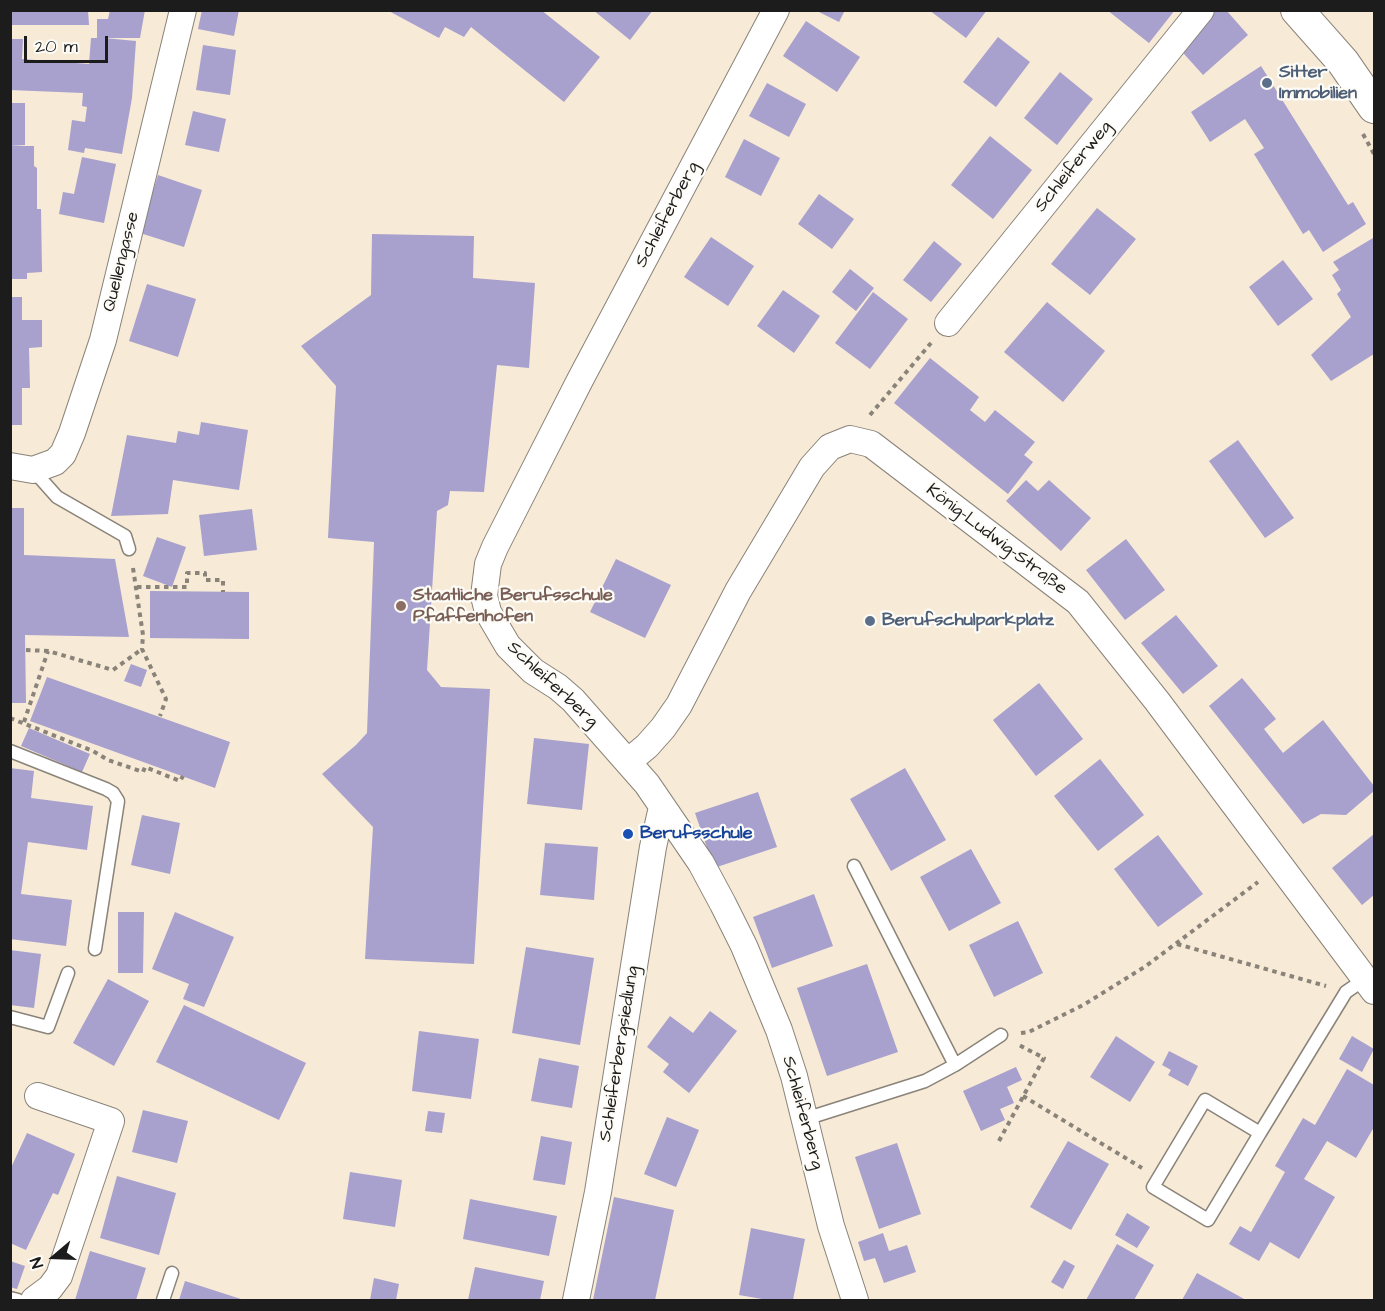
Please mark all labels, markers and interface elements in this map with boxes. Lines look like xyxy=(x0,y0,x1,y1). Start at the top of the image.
scale bar xyxy=(27,24,111,62)
text: 20 m xyxy=(35,34,78,59)
place label: Sitter Immobilien xyxy=(1279,62,1357,104)
marker: Sitter Immobilien xyxy=(1260,76,1274,90)
street label: Schleiferweg xyxy=(1031,117,1117,217)
street label: Schleiferberg xyxy=(631,158,705,272)
street label: Quellengasse xyxy=(99,210,145,314)
street label: König-Ludwig-Straße xyxy=(921,480,1071,600)
place label: Staatliche Berufsschule Pfaffenhofen xyxy=(413,585,613,628)
marker: Staatliche Berufsschule Pfaffenhofen xyxy=(394,599,408,613)
place label: Berufschulparkplatz xyxy=(882,610,1054,632)
marker: Berufschulparkplatz xyxy=(863,614,877,628)
street label: Schleiferberg xyxy=(502,637,602,733)
place label: Berufsschule xyxy=(640,823,752,845)
marker: Berufsschule xyxy=(621,827,635,841)
street label: Schleiferbergsiedlung xyxy=(595,965,645,1143)
street label: Schleiferberg xyxy=(776,1054,828,1172)
north arrow xyxy=(24,1227,84,1287)
text: N xyxy=(25,1255,49,1271)

